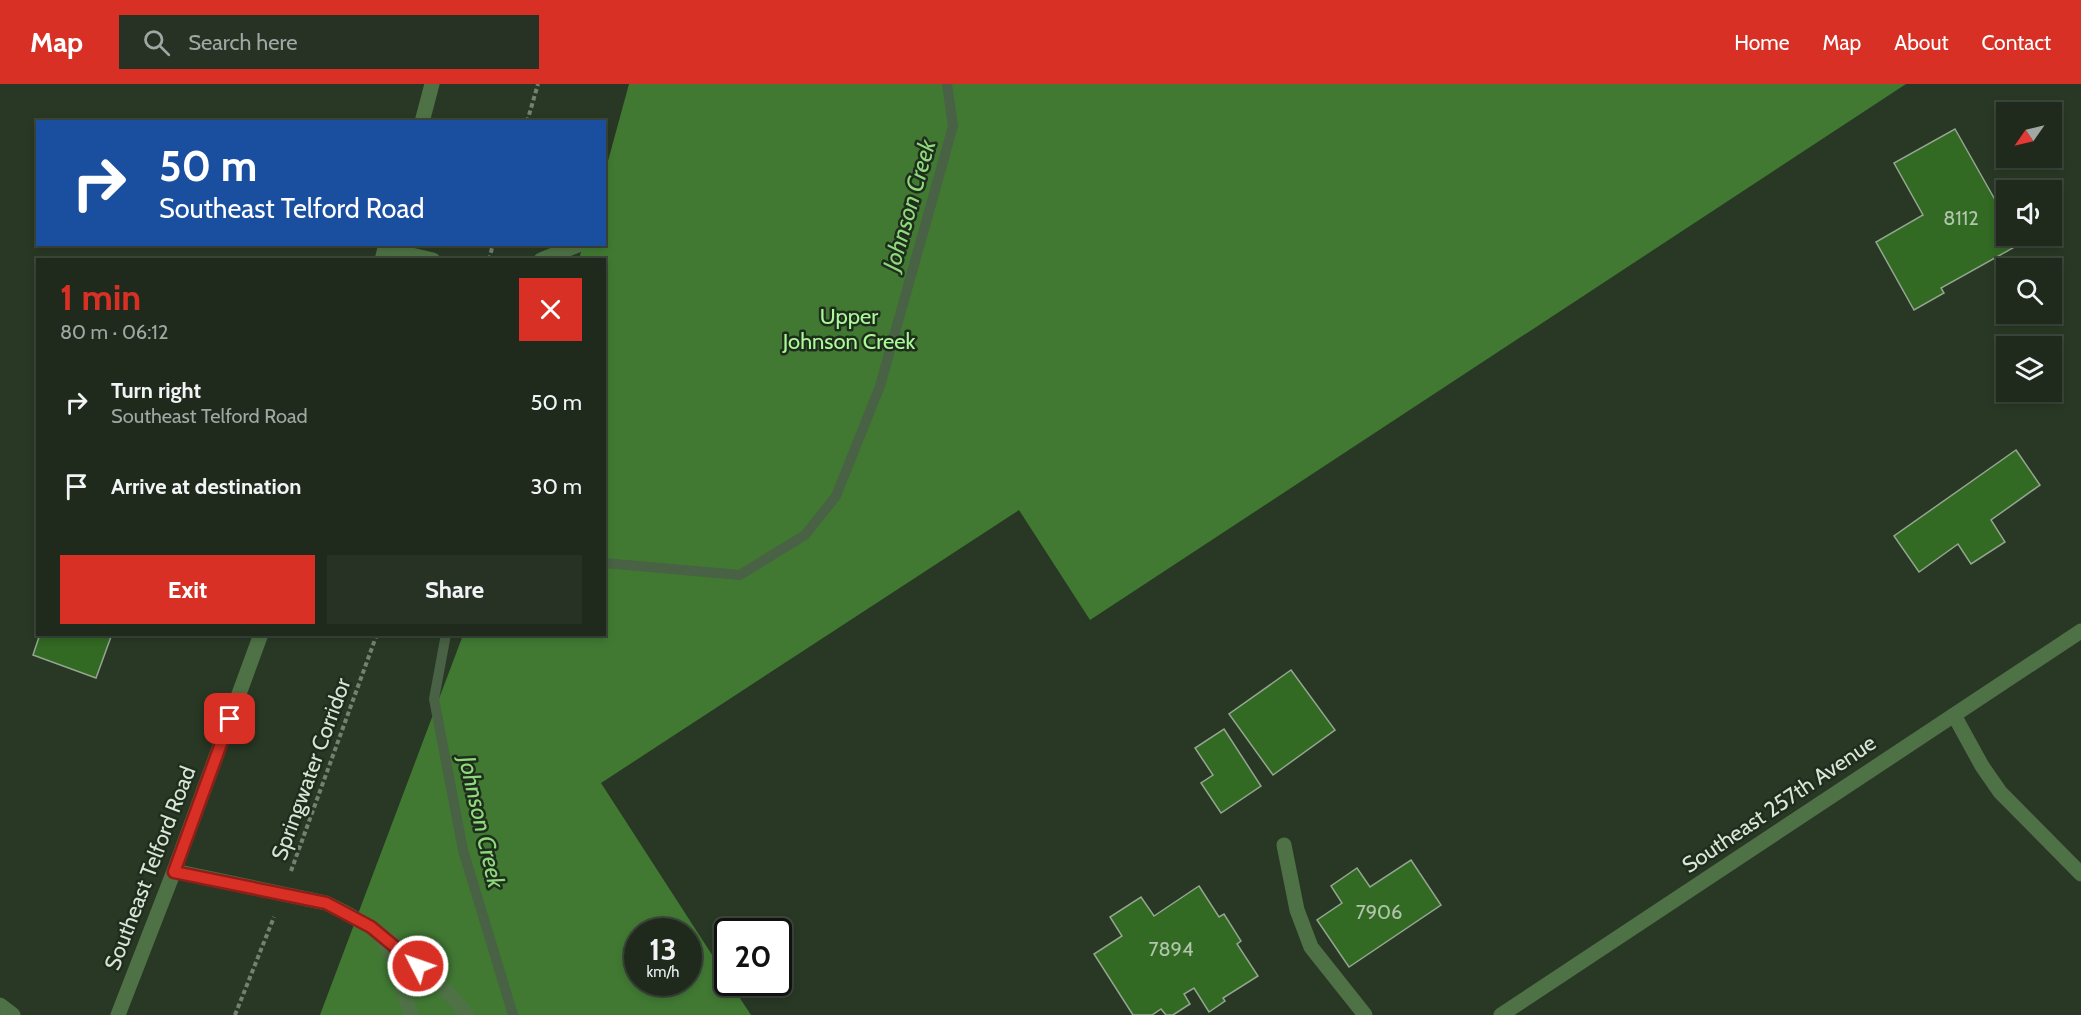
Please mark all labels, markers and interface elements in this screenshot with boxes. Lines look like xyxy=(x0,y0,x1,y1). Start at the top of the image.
search box xyxy=(119,15,539,69)
text: Map xyxy=(30,25,83,59)
icon: search xyxy=(140,26,173,59)
text: Search here xyxy=(188,29,297,56)
text: Home xyxy=(1734,30,1790,55)
text: Map xyxy=(1823,30,1861,55)
text: About xyxy=(1894,30,1948,55)
text: Contact xyxy=(1981,30,2051,55)
north arrow xyxy=(1996,102,2062,168)
map controls xyxy=(1996,102,2062,402)
water label: Johnson Creek xyxy=(876,135,942,276)
text: 50 m xyxy=(159,140,257,192)
icon: right xyxy=(60,144,138,222)
button: sound xyxy=(1996,180,2062,246)
text: Southeast Telford Road xyxy=(159,192,424,225)
house number: 8112 xyxy=(1943,206,1979,230)
button: search xyxy=(1996,258,2062,324)
text: 1 min xyxy=(60,275,141,319)
button: close xyxy=(519,278,582,341)
park label: Upper Johnson Creek xyxy=(782,303,915,355)
text: 80 m · 06:12 xyxy=(60,320,168,344)
button: layers xyxy=(1996,336,2062,402)
text: Turn right xyxy=(111,377,201,404)
icon: right xyxy=(60,386,93,419)
text: 50 m xyxy=(530,389,582,416)
text: Southeast Telford Road xyxy=(111,404,308,428)
icon: arrive xyxy=(60,470,93,503)
text: Arrive at destination xyxy=(111,473,301,500)
text: 30 m xyxy=(530,473,582,500)
button: Exit xyxy=(60,555,315,624)
button: Share xyxy=(327,555,582,624)
street label: Springwater Corridor xyxy=(266,674,356,864)
pin xyxy=(204,693,255,744)
icon: arrive xyxy=(213,702,246,735)
street label: Southeast 257th Avenue xyxy=(1677,729,1881,879)
water label: Johnson Creek xyxy=(452,751,511,892)
street label: Southeast Telford Road xyxy=(99,762,201,974)
house number: 7906 xyxy=(1356,900,1402,924)
speed limit sign: 20 xyxy=(714,918,792,996)
text: 13 xyxy=(649,931,677,968)
position arrow xyxy=(386,934,450,998)
house number: 7894 xyxy=(1148,937,1194,961)
text: km/h xyxy=(647,963,679,981)

